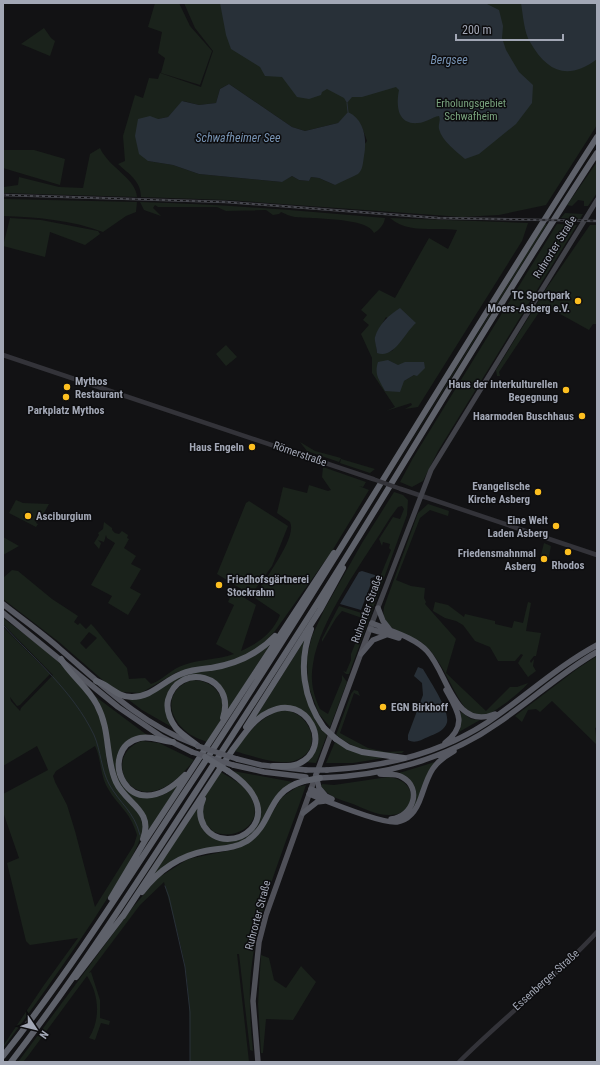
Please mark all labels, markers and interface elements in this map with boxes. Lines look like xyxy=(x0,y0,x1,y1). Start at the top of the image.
scale bar xyxy=(456,16,563,42)
text: 200 m xyxy=(462,23,492,37)
water label: Bergsee xyxy=(430,53,468,67)
park label: Erholungsgebiet Schwafheim xyxy=(436,97,506,123)
water label: Schwafheimer See xyxy=(195,131,281,145)
street label: Ruhrorter Straße xyxy=(531,213,579,281)
place label: TC Sportpark Moers-Asberg e.V. xyxy=(488,289,571,315)
marker: TC Sportpark Moers-Asberg e.V. xyxy=(573,296,583,306)
place label: Mythos Restaurant xyxy=(75,375,123,401)
place label: Haus der interkulturellen Begegnung xyxy=(449,378,558,404)
marker: Mythos Restaurant xyxy=(62,382,72,392)
marker: Haus der interkulturellen Begegnung xyxy=(561,385,571,395)
marker: Parkplatz Mythos xyxy=(61,392,71,402)
place label: Parkplatz Mythos xyxy=(27,404,105,417)
place label: Haarmoden Buschhaus xyxy=(473,410,574,423)
marker: Haarmoden Buschhaus xyxy=(577,411,587,421)
street label: Römerstraße xyxy=(272,439,328,469)
place label: Haus Engeln xyxy=(189,441,244,454)
marker: Haus Engeln xyxy=(247,442,257,452)
place label: Evangelische Kirche Asberg xyxy=(468,480,530,506)
marker: Evangelische Kirche Asberg xyxy=(533,487,543,497)
place label: Asciburgium xyxy=(36,510,92,523)
marker: Asciburgium xyxy=(23,511,33,521)
place label: Eine Welt Laden Asberg xyxy=(488,514,549,540)
marker: Eine Welt Laden Asberg xyxy=(551,521,561,531)
place label: Friedensmahnmal Asberg xyxy=(458,547,536,573)
marker: Rhodos xyxy=(563,547,573,557)
marker: Friedensmahnmal Asberg xyxy=(539,554,549,564)
place label: Rhodos xyxy=(552,559,584,572)
place label: Friedhofsgärtnerei Stockrahm xyxy=(227,573,309,599)
street label: Ruhrorter Straße xyxy=(349,573,385,645)
marker: Friedhofsgärtnerei Stockrahm xyxy=(214,580,224,590)
place label: EGN Birkhoff xyxy=(391,701,448,714)
marker: EGN Birkhoff xyxy=(378,702,388,712)
street label: Ruhrorter Straße xyxy=(242,879,274,951)
street label: Essenberger Straße xyxy=(510,947,582,1013)
north arrow xyxy=(16,1009,56,1049)
text: N xyxy=(36,1028,51,1041)

